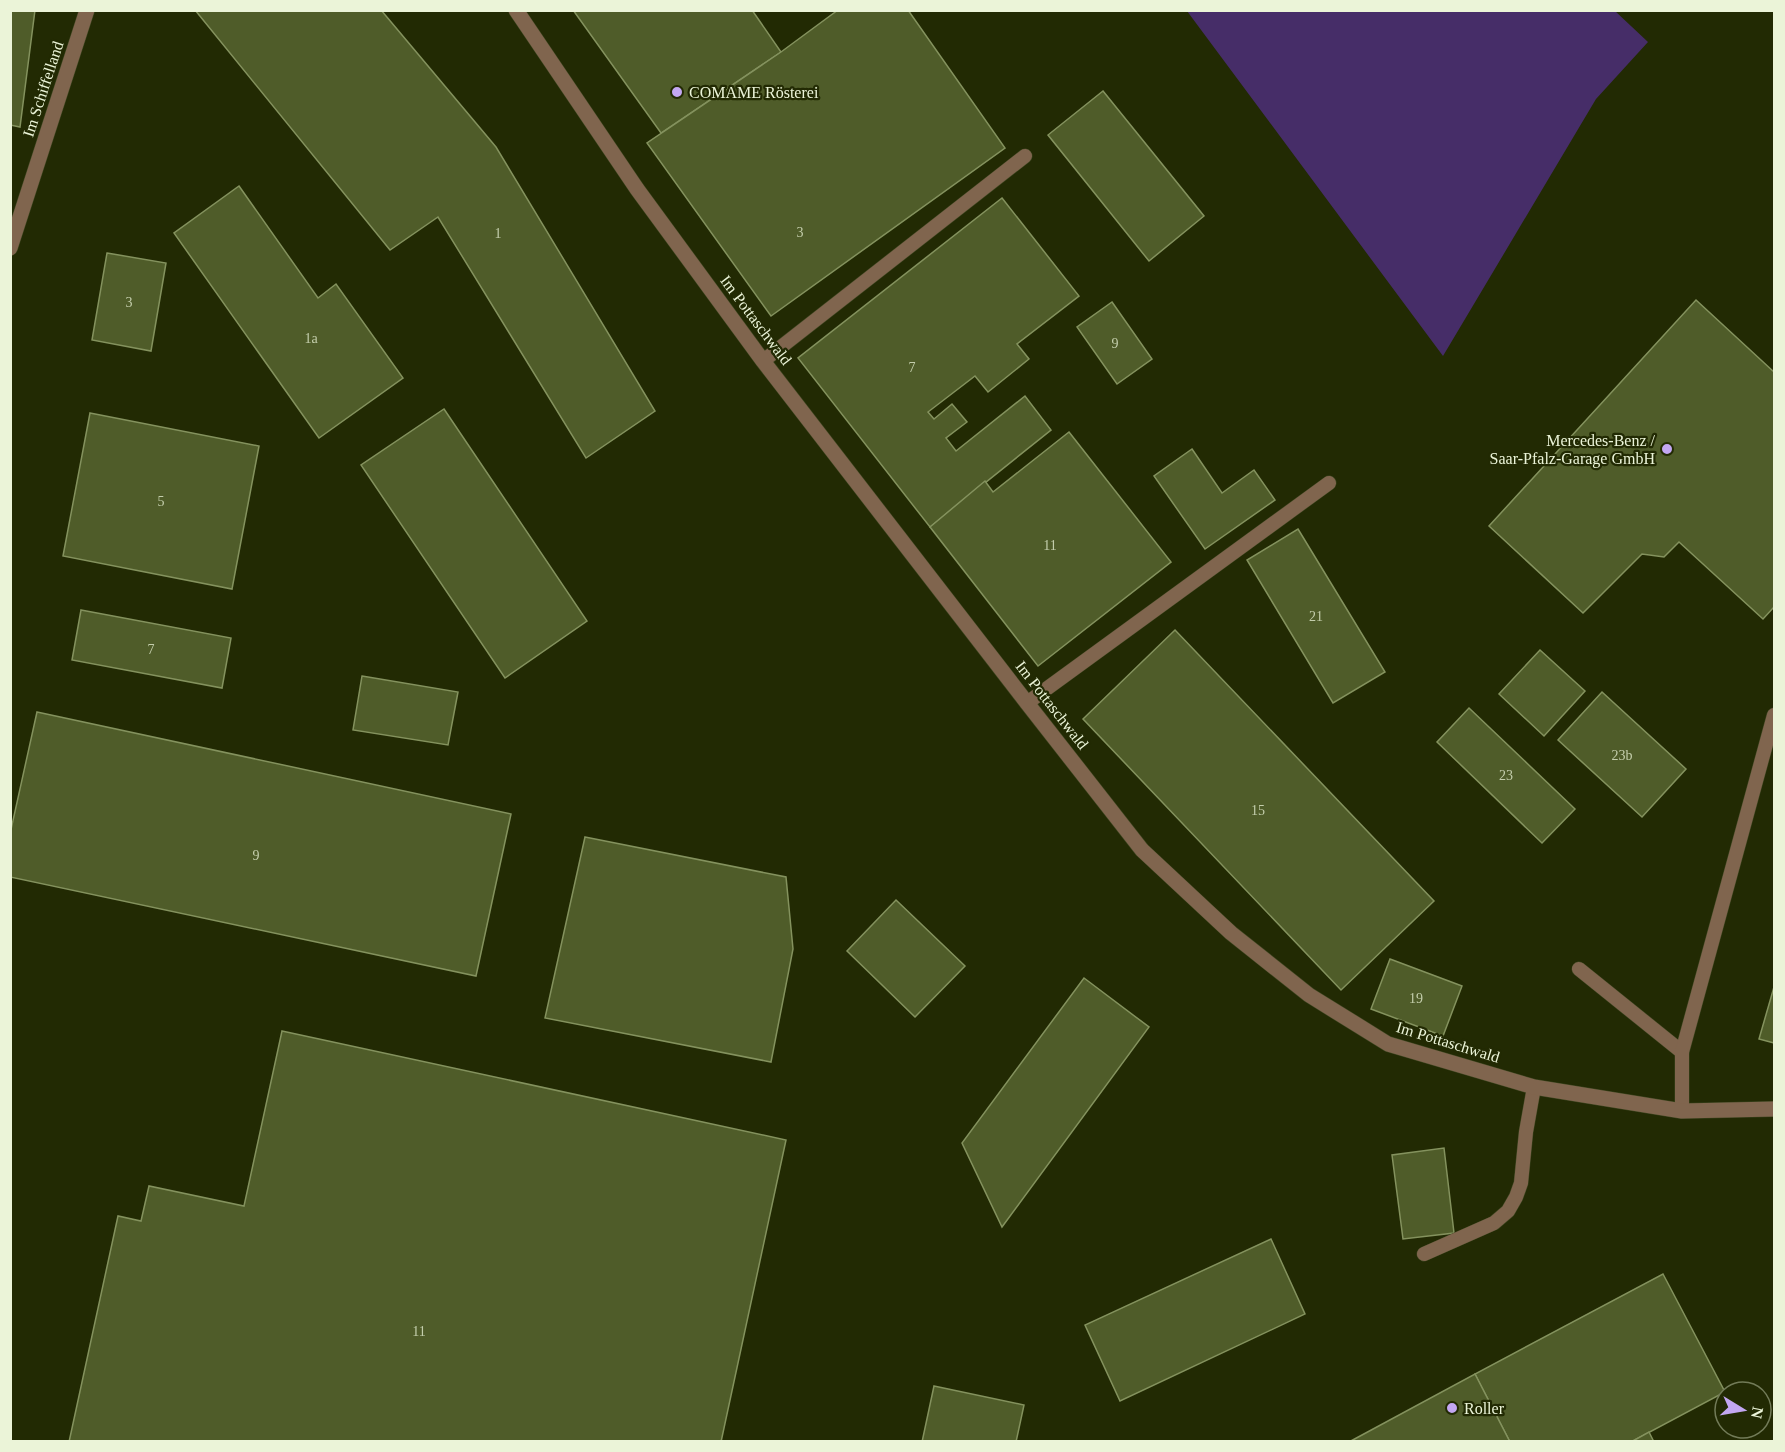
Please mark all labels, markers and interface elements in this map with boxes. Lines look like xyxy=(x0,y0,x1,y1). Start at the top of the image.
street label: Im Schiffelland xyxy=(20,39,66,139)
place label: COMAME Rösterei xyxy=(689,84,819,101)
marker: COMAME Rösterei xyxy=(670,85,684,99)
house number: 3 xyxy=(797,225,804,240)
house number: 1 xyxy=(495,226,502,241)
street label: Im Pottaschwald xyxy=(717,272,795,368)
house number: 3 xyxy=(126,295,133,310)
house number: 1a xyxy=(304,331,318,346)
house number: 9 xyxy=(1112,336,1119,351)
house number: 7 xyxy=(909,360,916,375)
place label: Mercedes-Benz / Saar-Pfalz-Garage GmbH xyxy=(1490,432,1656,468)
marker: Mercedes-Benz / Saar-Pfalz-Garage GmbH xyxy=(1660,442,1674,456)
house number: 5 xyxy=(158,494,165,509)
house number: 11 xyxy=(1043,538,1057,553)
house number: 21 xyxy=(1309,609,1323,624)
house number: 7 xyxy=(148,642,155,657)
street label: Im Pottaschwald xyxy=(1012,658,1092,752)
house number: 23b xyxy=(1612,748,1633,763)
house number: 23 xyxy=(1499,768,1513,783)
house number: 15 xyxy=(1251,803,1265,818)
house number: 9 xyxy=(253,848,260,863)
house number: 19 xyxy=(1409,991,1423,1006)
street label: Im Pottaschwald xyxy=(1394,1018,1502,1066)
house number: 11 xyxy=(412,1324,426,1339)
north arrow xyxy=(1713,1380,1773,1440)
place label: Roller xyxy=(1464,1400,1505,1417)
marker: Roller xyxy=(1445,1401,1459,1415)
text: N xyxy=(1748,1405,1767,1420)

